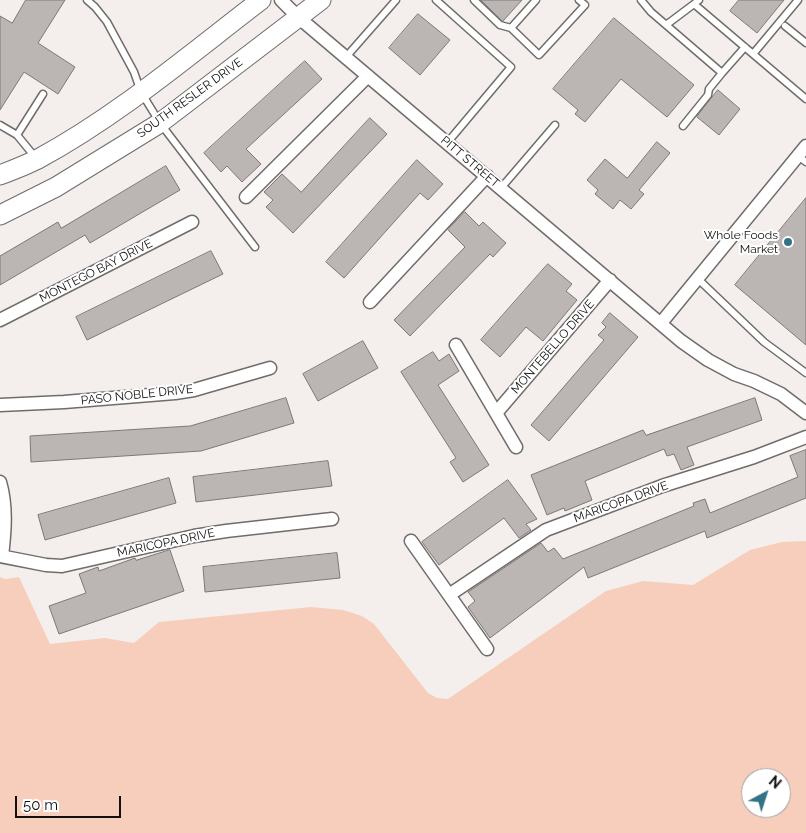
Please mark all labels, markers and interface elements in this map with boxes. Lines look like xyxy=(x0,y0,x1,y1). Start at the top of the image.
street label: SOUTH RESLER DRIVE xyxy=(134,55,246,141)
street label: PITT STREET xyxy=(438,133,502,191)
place label: Whole Foods Market xyxy=(704,228,778,256)
street label: MONTEGO BAY DRIVE xyxy=(37,236,155,306)
marker: Whole Foods Market xyxy=(782,236,794,248)
street label: MONTEBELLO DRIVE xyxy=(508,297,598,397)
street label: PASO NOBLE DRIVE xyxy=(80,382,194,408)
street label: MARICOPA DRIVE xyxy=(572,478,670,526)
street label: MARICOPA DRIVE xyxy=(116,526,216,560)
north arrow xyxy=(741,768,791,818)
text: N xyxy=(766,773,784,792)
scale bar xyxy=(18,786,124,818)
text: 50 m xyxy=(23,796,58,814)

